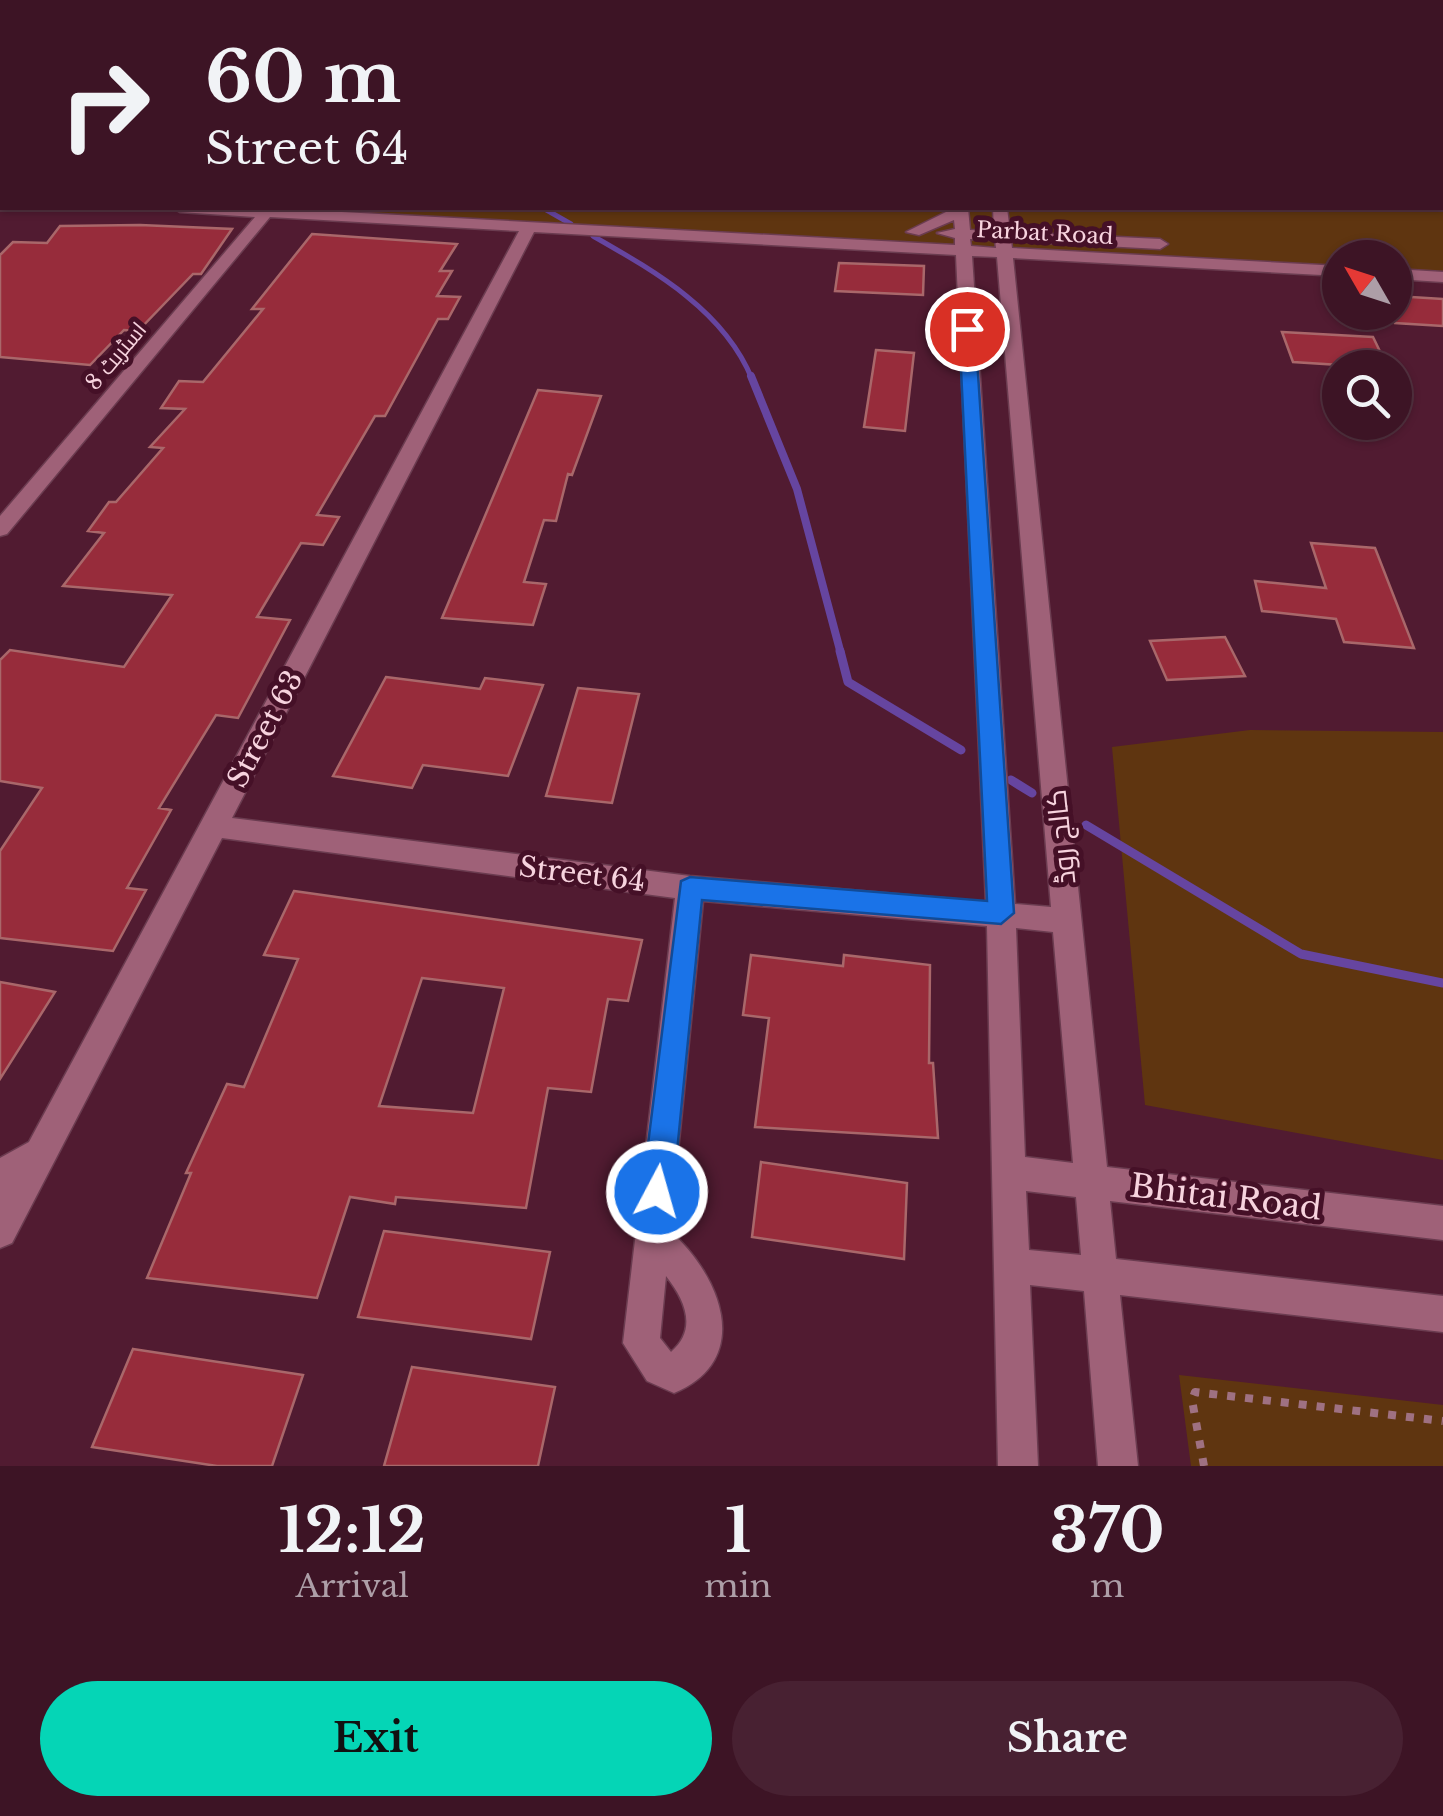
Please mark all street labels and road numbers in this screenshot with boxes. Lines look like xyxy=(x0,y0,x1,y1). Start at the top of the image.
street label: Parbat Road xyxy=(976,216,1114,250)
street label: اسٹریٹ 8 xyxy=(80,316,152,396)
street label: Street 63 xyxy=(220,664,310,794)
street label: کالج روڈ xyxy=(1039,788,1084,886)
street label: Street 64 xyxy=(517,849,647,899)
street label: Bhitai Road xyxy=(1128,1165,1324,1229)

